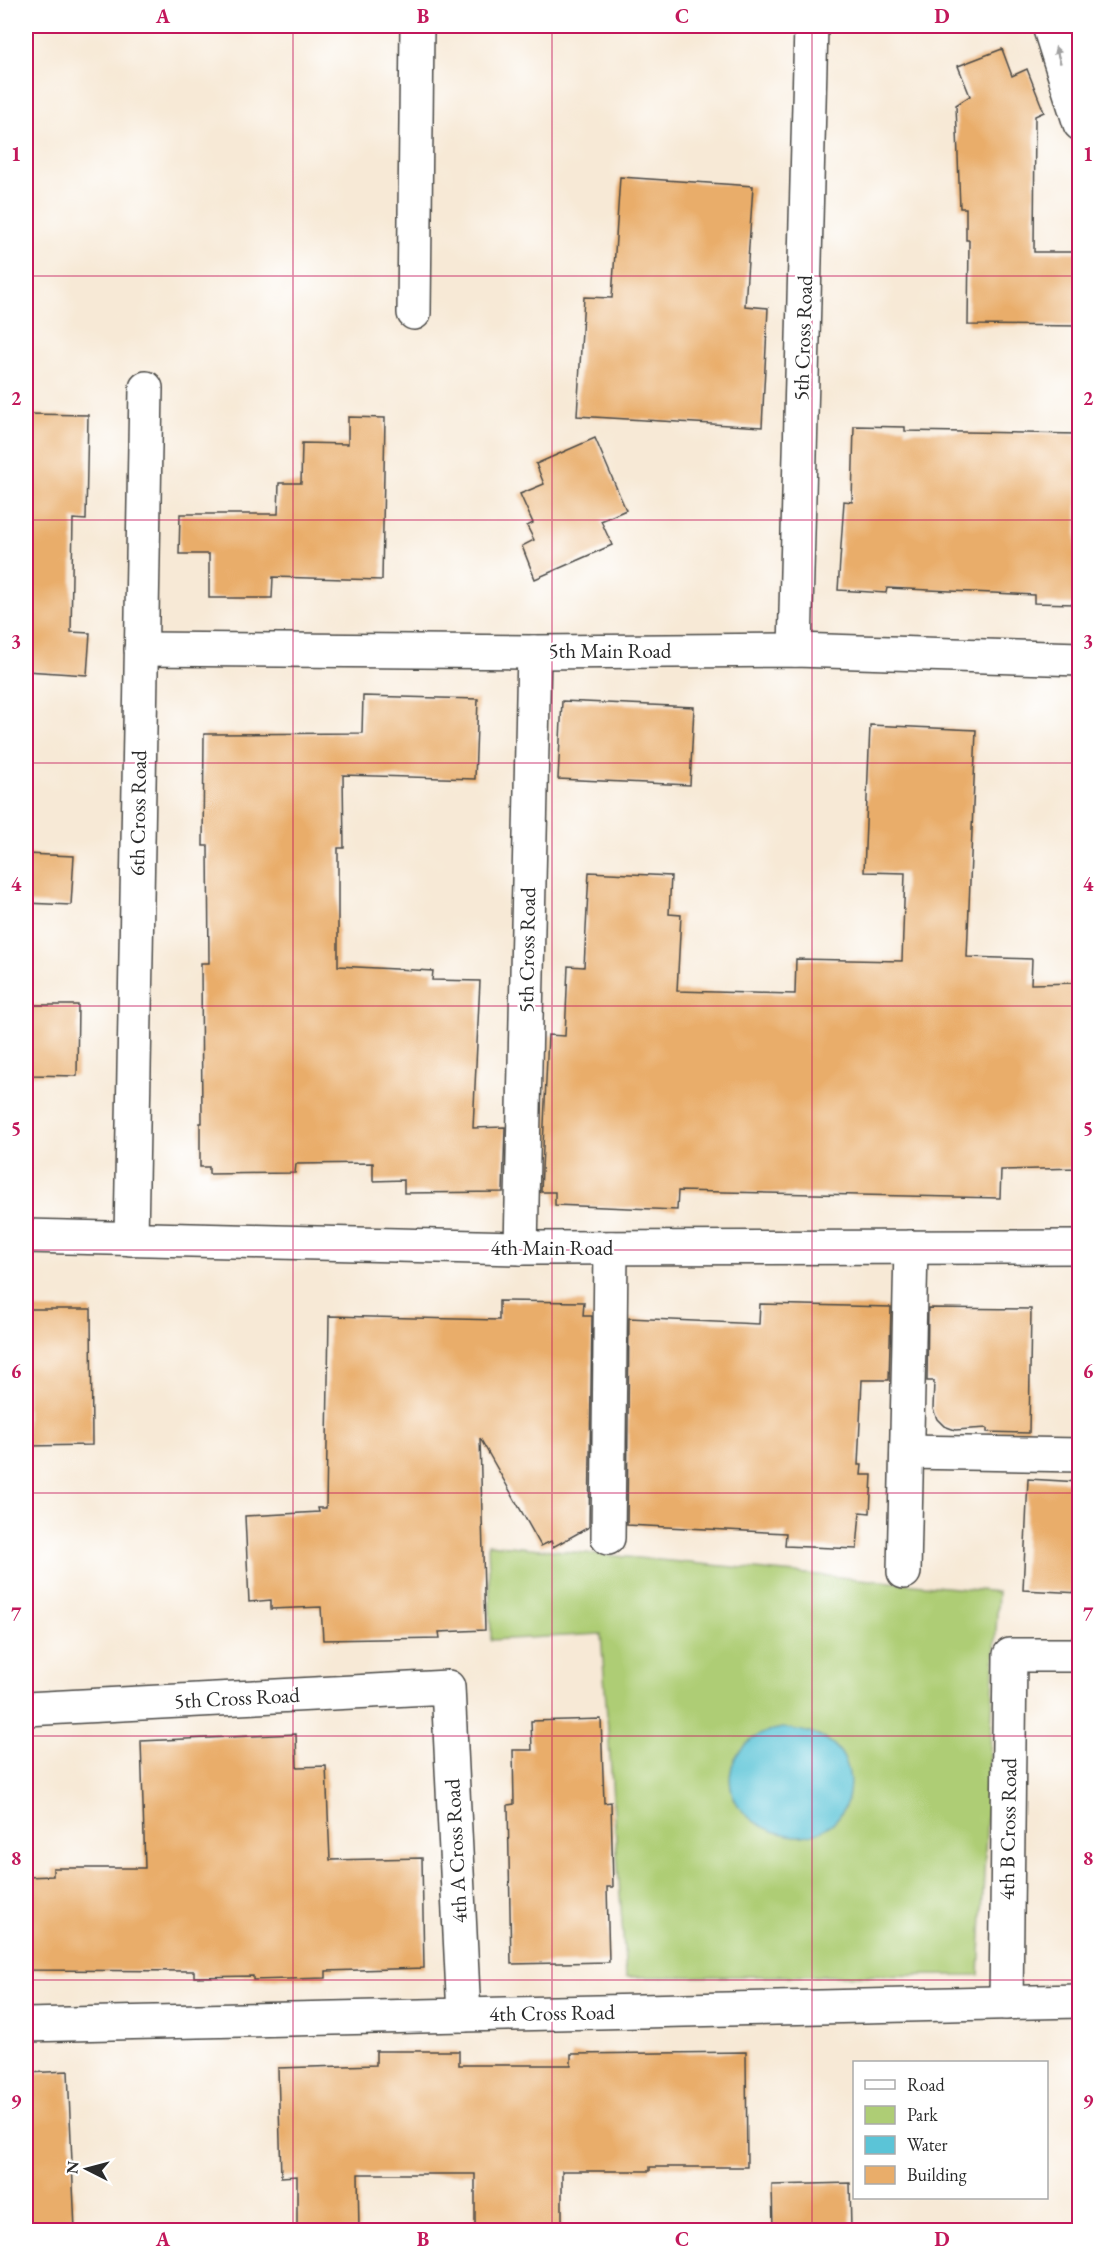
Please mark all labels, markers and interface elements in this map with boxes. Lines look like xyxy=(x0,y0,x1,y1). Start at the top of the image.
text: A xyxy=(155,3,171,29)
text: B xyxy=(417,3,429,29)
text: C xyxy=(675,3,689,29)
text: D xyxy=(934,3,950,29)
one-way arrow xyxy=(1053,46,1062,64)
text: 1 xyxy=(11,141,21,167)
text: 1 xyxy=(1083,141,1093,167)
street label: 5th Cross Road xyxy=(787,274,818,401)
text: 2 xyxy=(11,385,22,411)
text: 2 xyxy=(1083,385,1094,411)
text: 3 xyxy=(11,628,21,654)
text: 3 xyxy=(1083,628,1093,654)
street label: 5th Main Road xyxy=(549,637,672,664)
street label: 6th Cross Road xyxy=(123,750,152,876)
text: 4 xyxy=(11,871,22,897)
text: 4 xyxy=(1083,871,1094,897)
street label: 5th Cross Road xyxy=(512,887,541,1013)
text: 5 xyxy=(11,1115,21,1141)
text: 5 xyxy=(1083,1115,1093,1141)
street label: 4th Main Road xyxy=(491,1234,614,1261)
text: 6 xyxy=(11,1358,22,1384)
text: 6 xyxy=(1083,1358,1094,1384)
text: 7 xyxy=(11,1601,22,1627)
text: 7 xyxy=(1083,1601,1094,1627)
street label: 5th Cross Road xyxy=(173,1681,301,1714)
street label: 4th B Cross Road xyxy=(993,1757,1022,1900)
street label: 4th A Cross Road xyxy=(438,1778,473,1924)
text: 8 xyxy=(11,1845,21,1871)
text: 8 xyxy=(1083,1845,1093,1871)
street label: 4th Cross Road xyxy=(489,1998,615,2027)
legend xyxy=(853,2061,1048,2199)
text: Road xyxy=(907,2073,946,2096)
text: 9 xyxy=(11,2088,22,2114)
text: 9 xyxy=(1083,2088,1094,2114)
text: Park xyxy=(907,2103,938,2126)
text: Water xyxy=(907,2133,948,2156)
north arrow xyxy=(57,2139,117,2199)
text: N xyxy=(61,2160,84,2175)
text: Building xyxy=(907,2163,967,2186)
text: A xyxy=(155,2226,171,2252)
text: B xyxy=(417,2226,429,2252)
text: C xyxy=(675,2226,689,2252)
text: D xyxy=(934,2226,950,2252)

